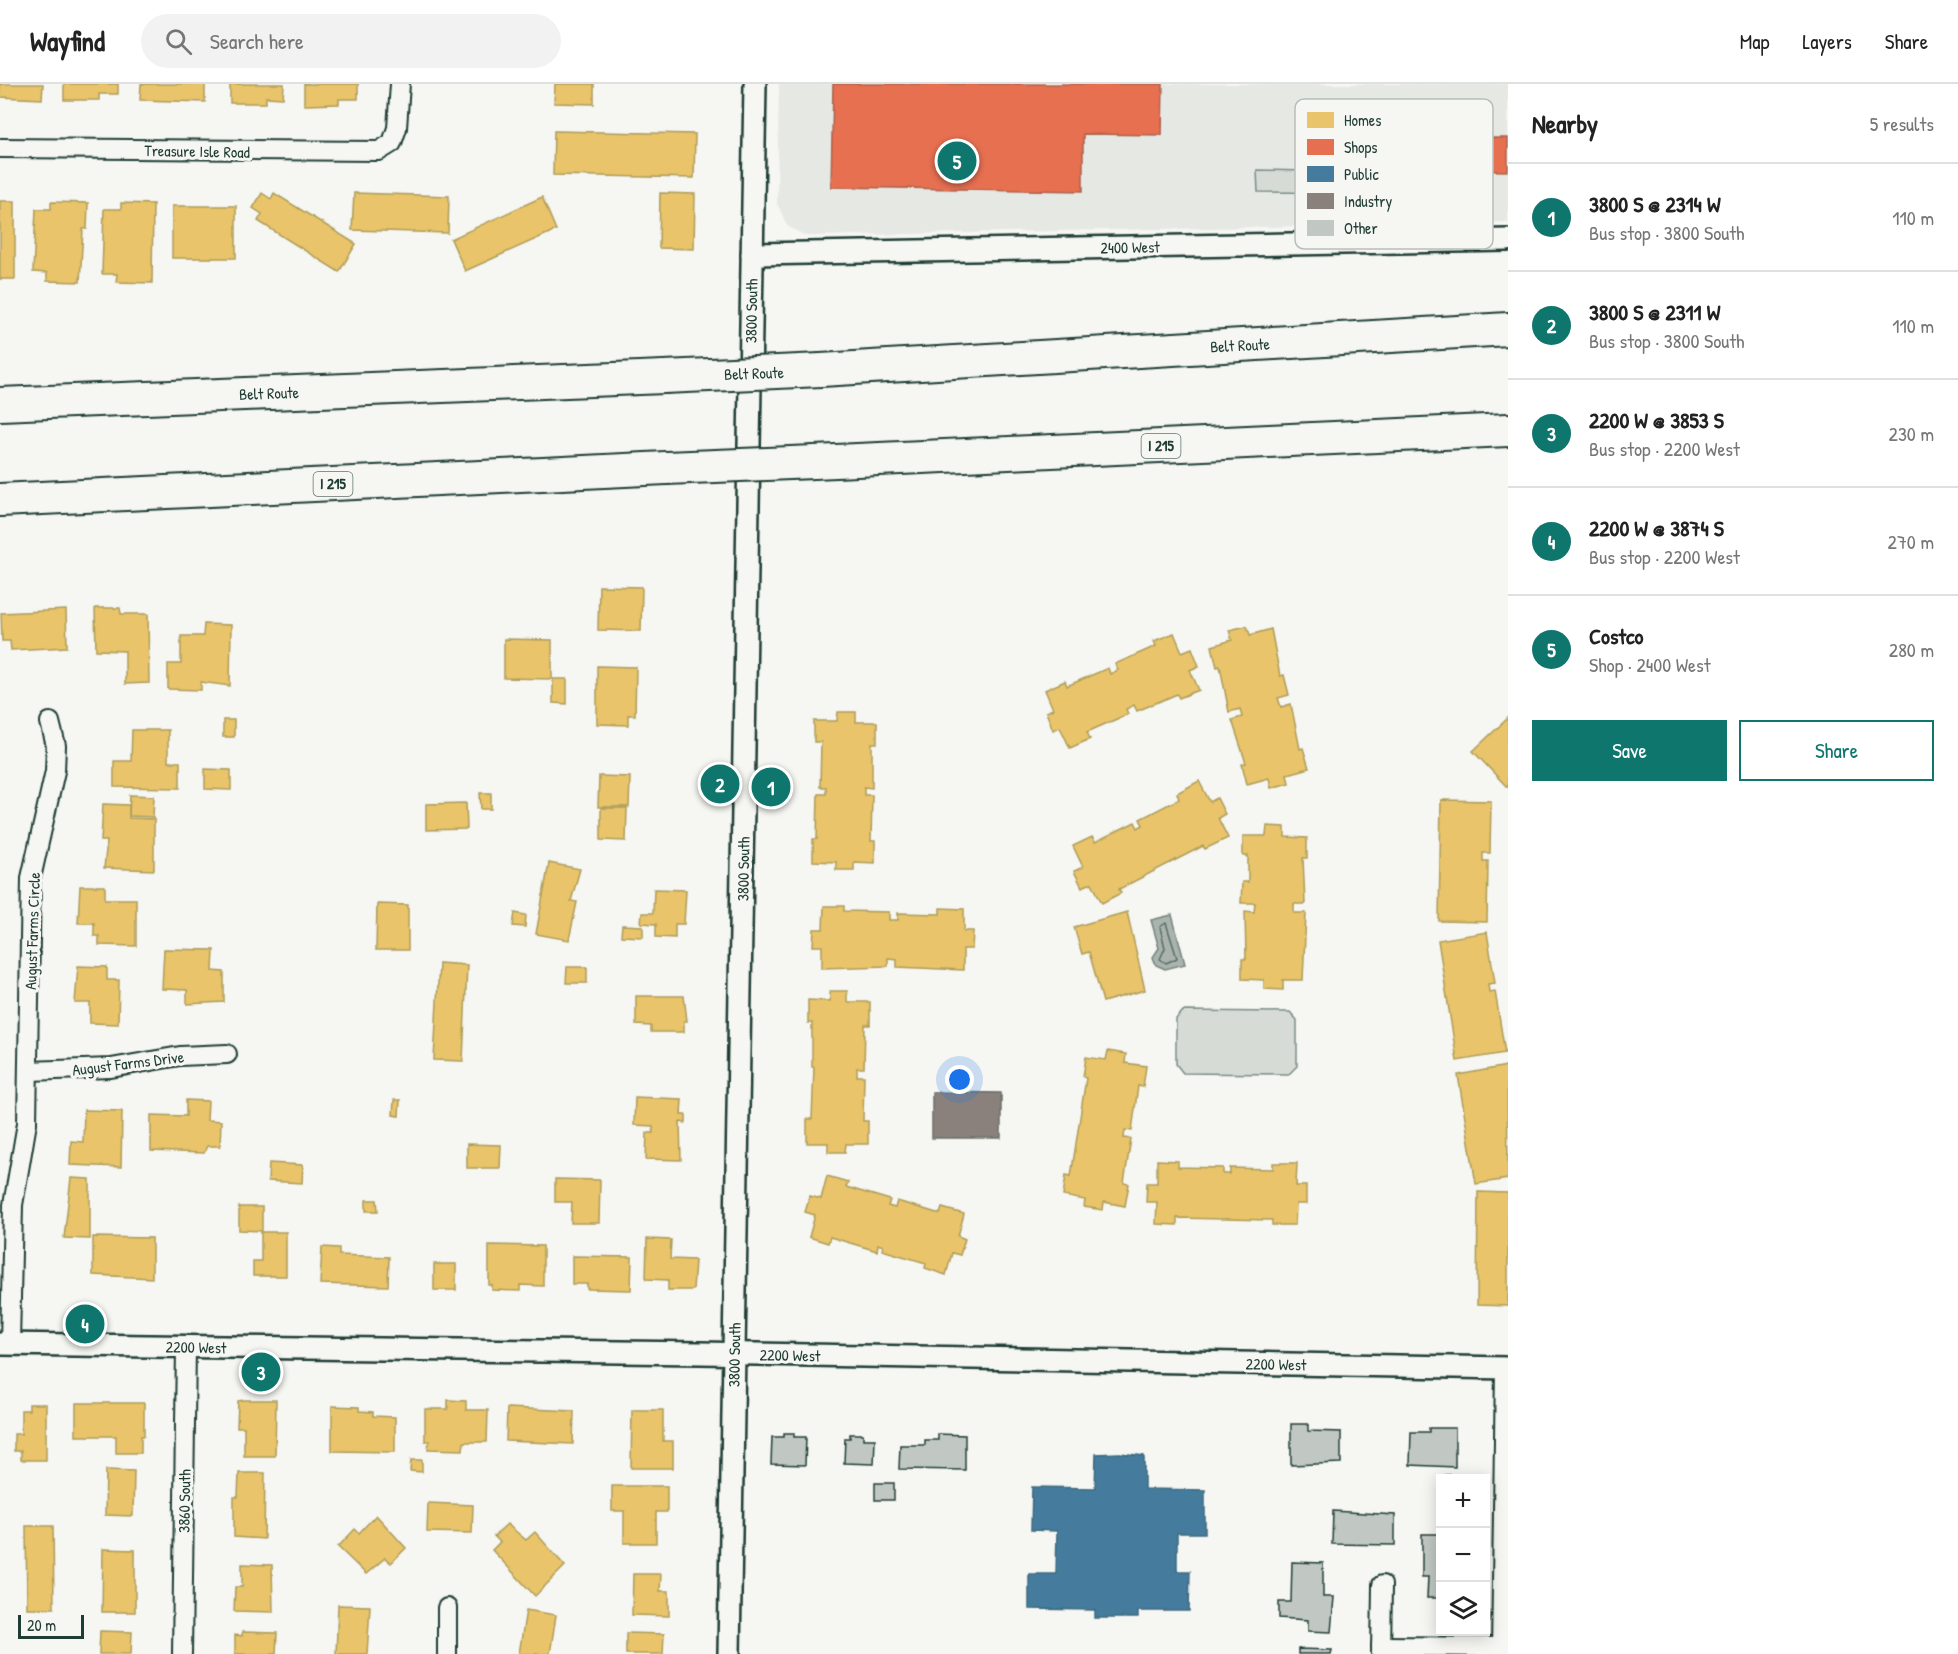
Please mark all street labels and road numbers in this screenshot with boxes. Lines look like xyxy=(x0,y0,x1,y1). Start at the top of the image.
street label: Treasure Isle Road xyxy=(144,139,250,163)
street label: 2400 West xyxy=(1100,235,1160,259)
street label: 3800 South xyxy=(739,278,763,343)
street label: Belt Route xyxy=(1210,332,1271,358)
street label: Belt Route xyxy=(724,361,785,385)
street label: Belt Route xyxy=(239,381,300,405)
road number: I 215 xyxy=(1142,434,1180,458)
road number: I 215 xyxy=(314,472,352,496)
street label: 3800 South xyxy=(731,836,755,901)
street label: August Farms Circle xyxy=(19,871,45,990)
street label: August Farms Drive xyxy=(71,1045,186,1081)
street label: 3800 South xyxy=(722,1322,746,1387)
street label: 2200 West xyxy=(165,1335,227,1359)
street label: 2200 West xyxy=(759,1343,821,1367)
street label: 2200 West xyxy=(1245,1352,1307,1376)
street label: 3860 South xyxy=(172,1469,196,1533)

